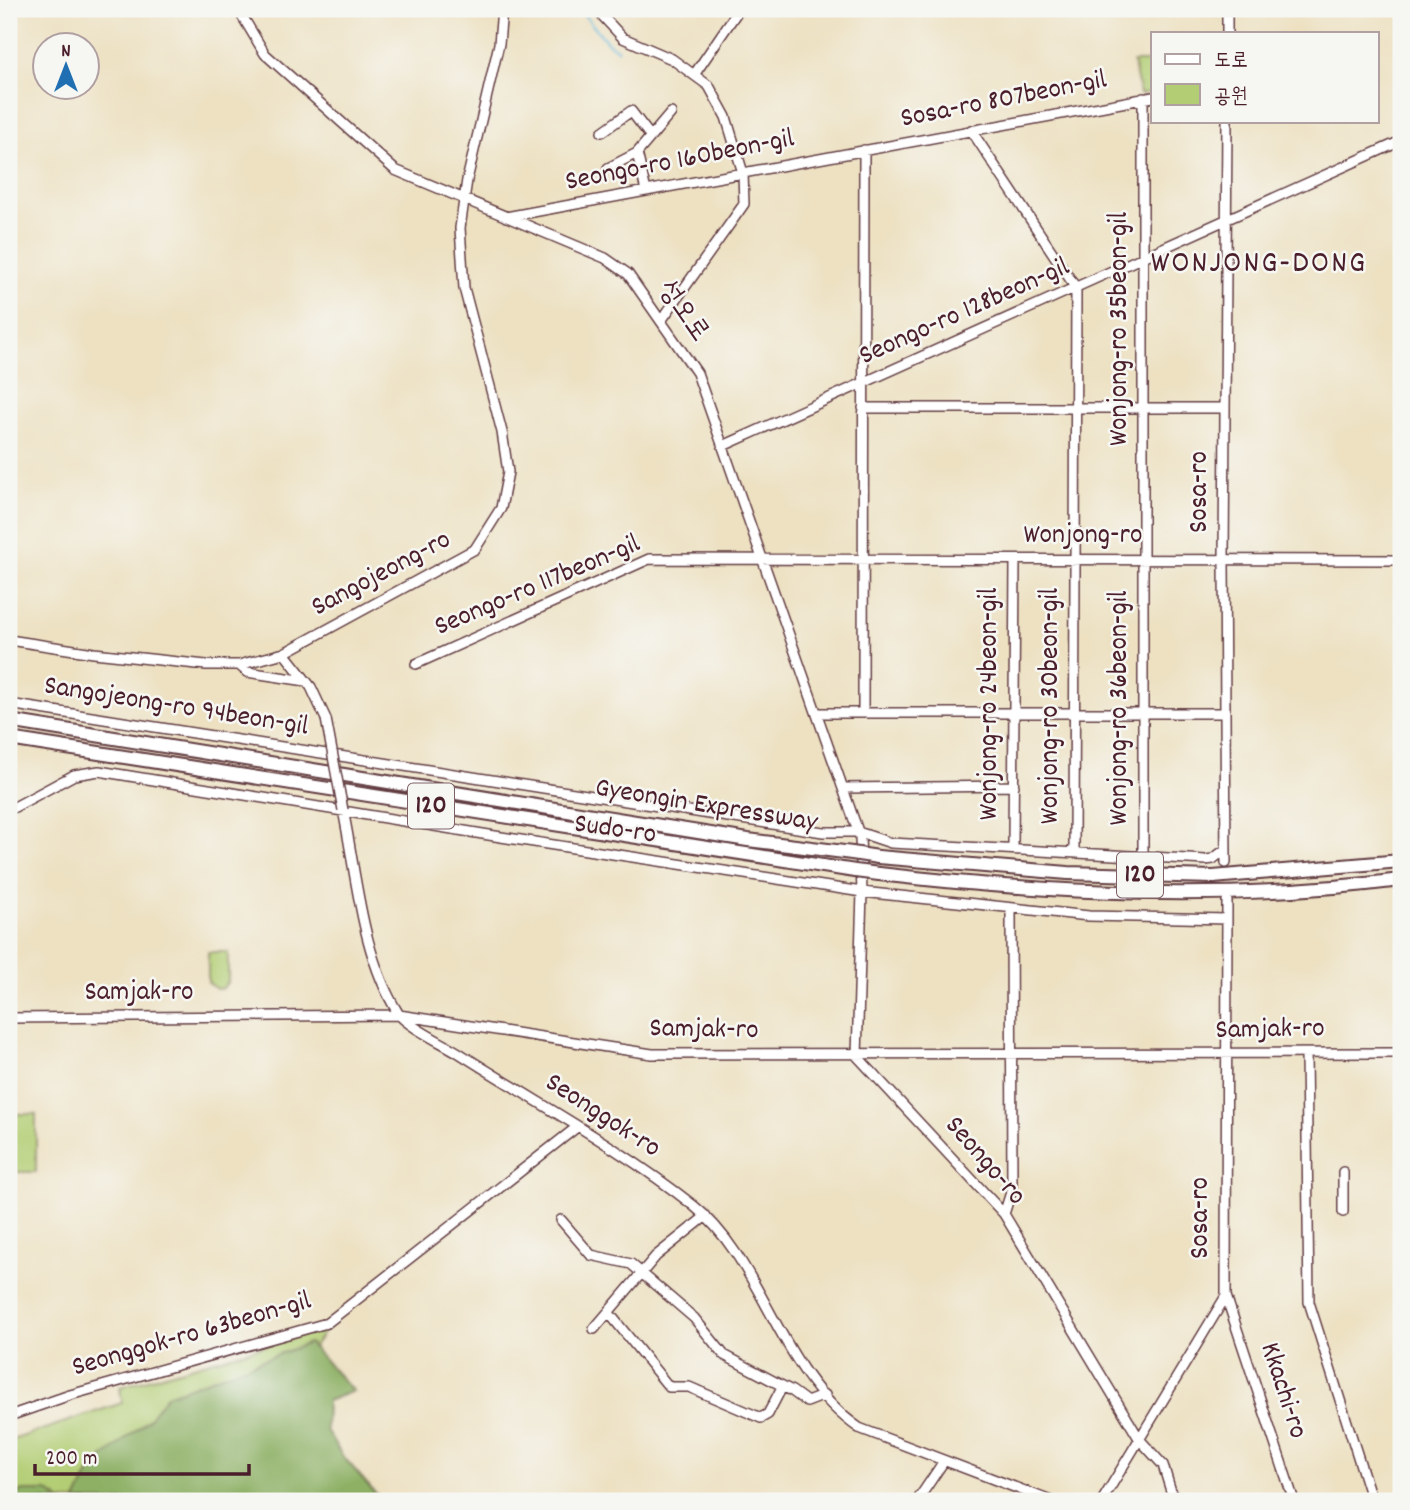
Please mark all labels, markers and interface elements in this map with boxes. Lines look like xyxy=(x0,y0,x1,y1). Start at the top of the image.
north arrow xyxy=(32,32,102,102)
legend xyxy=(1151,32,1378,122)
text: N xyxy=(61,39,71,66)
text: 도로 xyxy=(1214,47,1248,77)
street label: Sosa-ro 807beon-gil xyxy=(897,61,1111,141)
text: 공원 xyxy=(1214,83,1248,113)
street label: Seongo-ro 160beon-gil xyxy=(562,120,798,204)
street label: Wonjong-ro 35beon-gil xyxy=(1101,212,1141,446)
district label: WONJONG-DONG xyxy=(1151,242,1367,288)
street label: Seongo-ro 128beon-gil xyxy=(853,248,1077,377)
street label: 성오로 xyxy=(646,273,718,351)
street label: Sosa-ro xyxy=(1181,451,1221,533)
street label: Wonjong-ro xyxy=(1024,517,1142,557)
street label: Sangojeong-ro xyxy=(305,521,459,629)
street label: Seongo-ro 117beon-gil xyxy=(429,525,647,648)
street label: Wonjong-ro 24beon-gil xyxy=(971,587,1011,820)
street label: Wonjong-ro 30beon-gil xyxy=(1032,587,1072,824)
street label: Wonjong-ro 36beon-gil xyxy=(1101,590,1141,825)
street label: Sangojeong-ro 94beon-gil xyxy=(41,667,311,749)
street label: Gyeongin Expressway xyxy=(592,770,821,844)
road number: 120 xyxy=(408,784,454,828)
street label: Sudo-ro xyxy=(571,805,659,857)
road number: 120 xyxy=(1117,852,1163,898)
street label: Samjak-ro xyxy=(84,974,194,1014)
street label: Samjak-ro xyxy=(649,1010,759,1052)
street label: Samjak-ro xyxy=(1215,1010,1325,1052)
street label: Seonggok-ro xyxy=(536,1065,668,1169)
street label: Seongo-ro xyxy=(934,1108,1034,1216)
street label: Sosa-ro xyxy=(1182,1177,1222,1259)
street label: Seonggok-ro 63beon-gil xyxy=(68,1283,317,1389)
street label: Kkachi-ro xyxy=(1248,1338,1316,1444)
scale bar xyxy=(35,1433,248,1477)
text: 200 m xyxy=(46,1445,97,1475)

